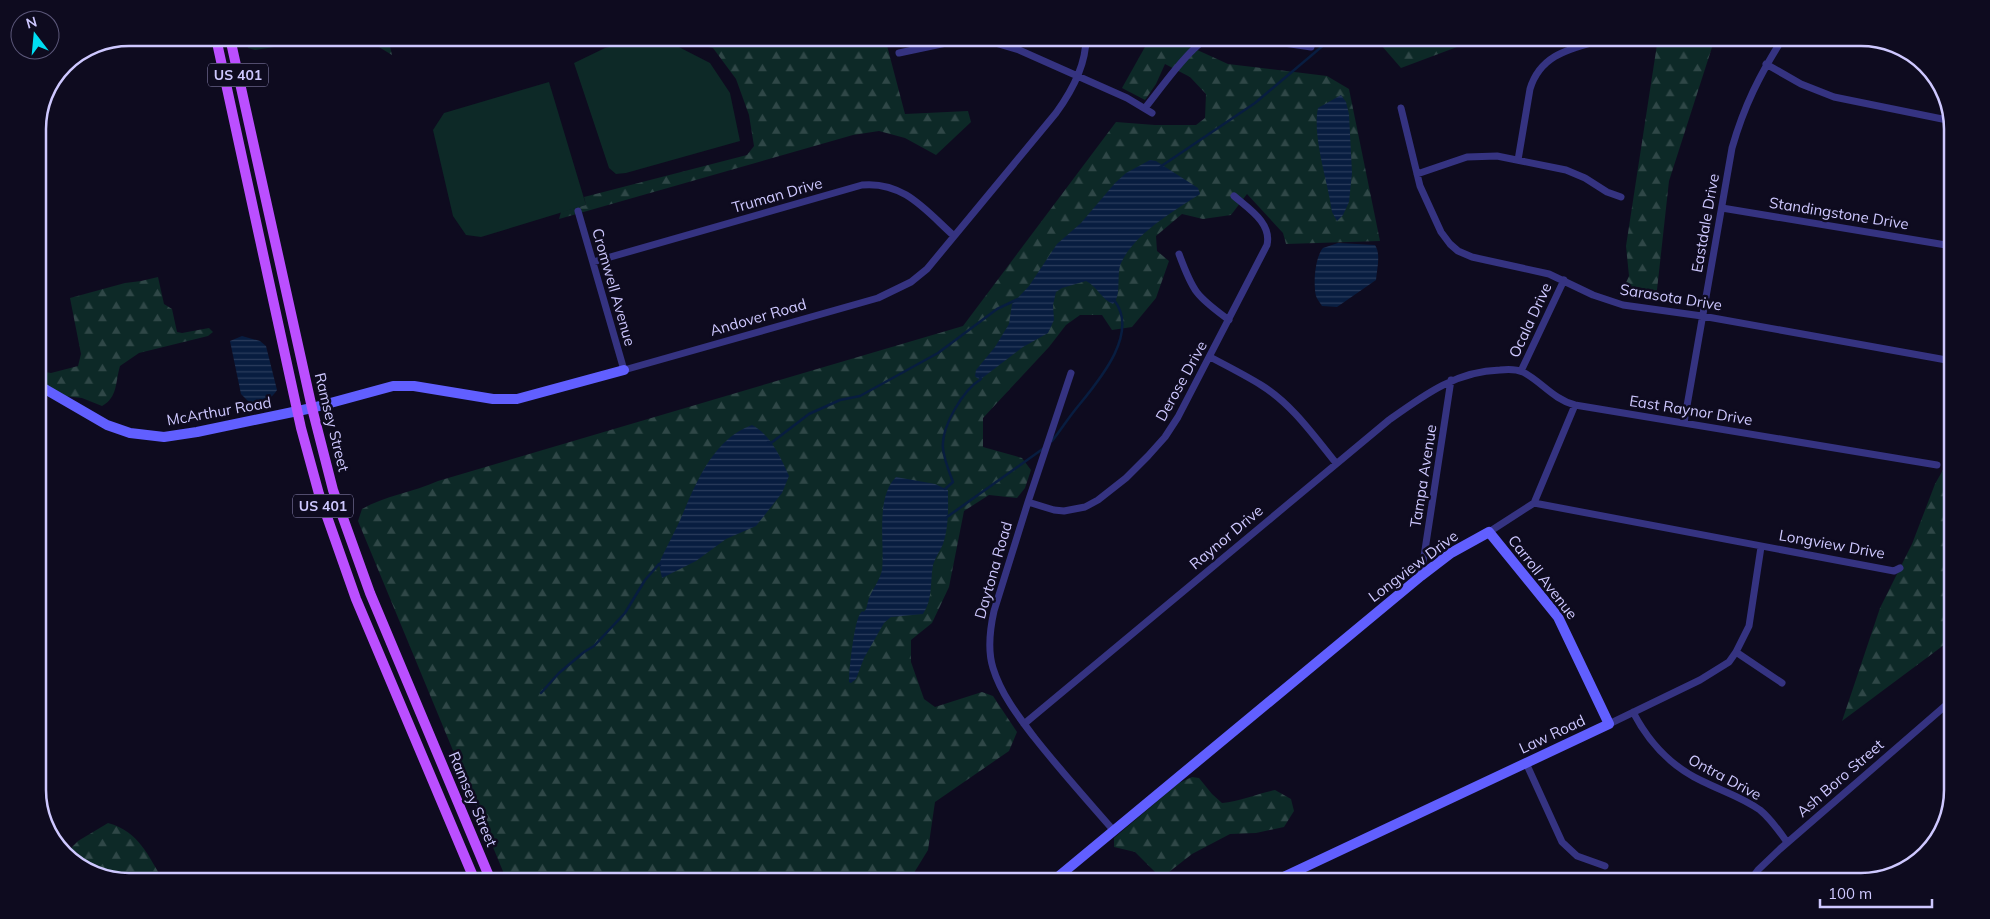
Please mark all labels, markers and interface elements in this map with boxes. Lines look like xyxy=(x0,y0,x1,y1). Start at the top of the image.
north arrow xyxy=(10,10,60,60)
text: N xyxy=(24,12,39,33)
road number: US 401 xyxy=(208,64,268,86)
street label: Eastdale Drive xyxy=(1687,172,1723,274)
street label: Truman Drive xyxy=(730,173,824,217)
street label: Standingstone Drive xyxy=(1768,193,1910,233)
street label: Cromwell Avenue xyxy=(588,226,640,348)
street label: Ocala Drive xyxy=(1504,279,1556,361)
street label: Sarasota Drive xyxy=(1619,280,1723,314)
street label: Andover Road xyxy=(708,294,808,340)
street label: Derose Drive xyxy=(1151,337,1211,425)
street label: Ramsey Street xyxy=(311,371,353,473)
street label: East Raynor Drive xyxy=(1628,391,1754,429)
street label: McArthur Road xyxy=(165,392,273,430)
street label: Tampa Avenue xyxy=(1405,423,1441,529)
road number: US 401 xyxy=(293,494,353,518)
street label: Raynor Drive xyxy=(1185,501,1267,573)
street label: Daytona Road xyxy=(970,519,1016,621)
street label: Longview Drive xyxy=(1778,525,1886,563)
street label: Longview Drive xyxy=(1364,526,1462,606)
street label: Carroll Avenue xyxy=(1504,531,1582,623)
street label: Law Road xyxy=(1516,710,1588,758)
street label: Ash Boro Street xyxy=(1793,735,1887,821)
street label: Ramsey Street xyxy=(444,749,502,849)
street label: Ontra Drive xyxy=(1685,750,1765,804)
scale bar xyxy=(1820,876,1932,908)
text: 100 m xyxy=(1828,884,1872,903)

